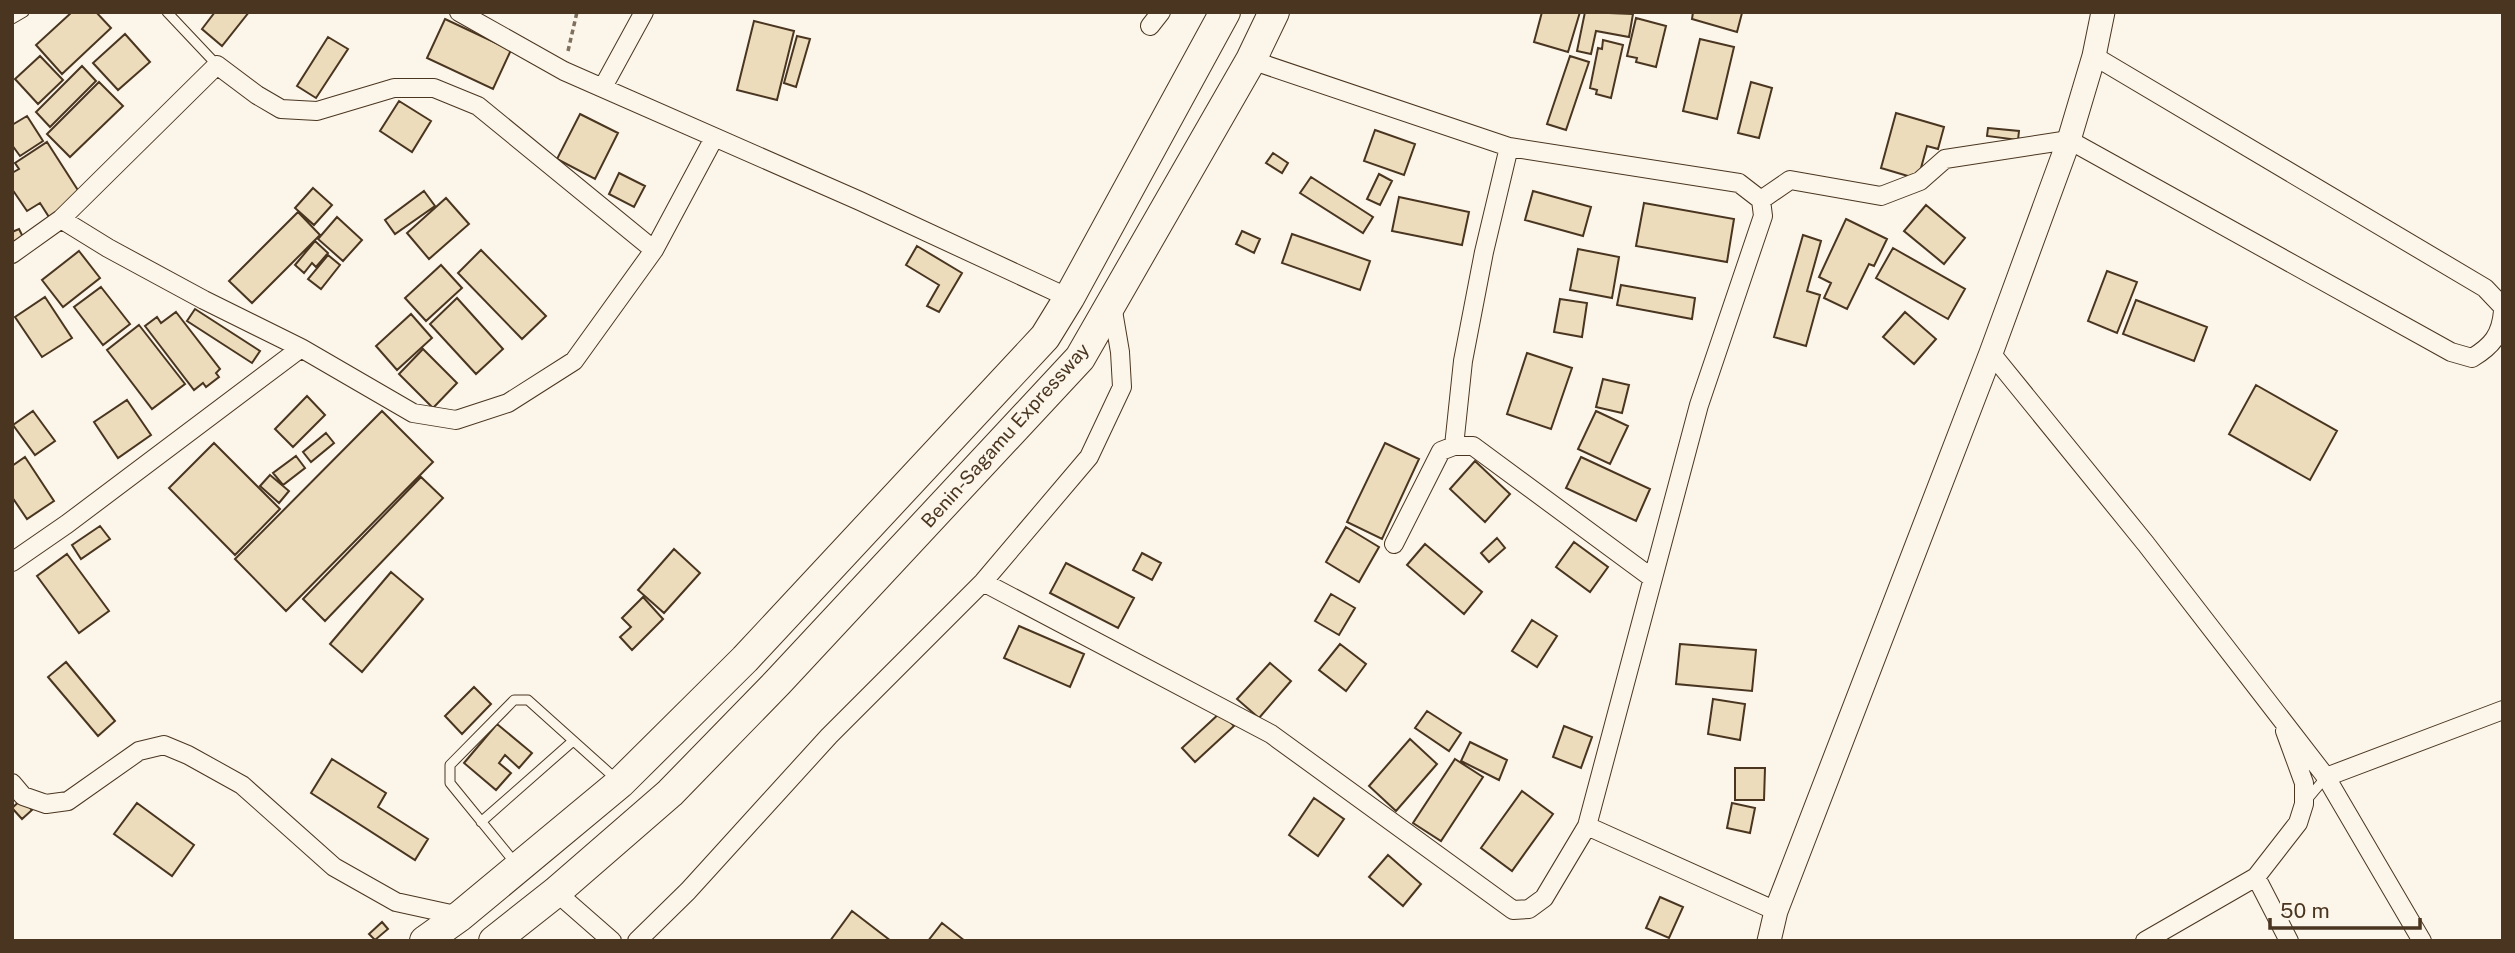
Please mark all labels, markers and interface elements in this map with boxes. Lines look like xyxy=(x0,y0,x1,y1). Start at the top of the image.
street label: Benin-Sagamu Expressway xyxy=(916,338,1094,532)
scale bar xyxy=(2270,886,2420,930)
text: 50 m xyxy=(2280,898,2330,923)

